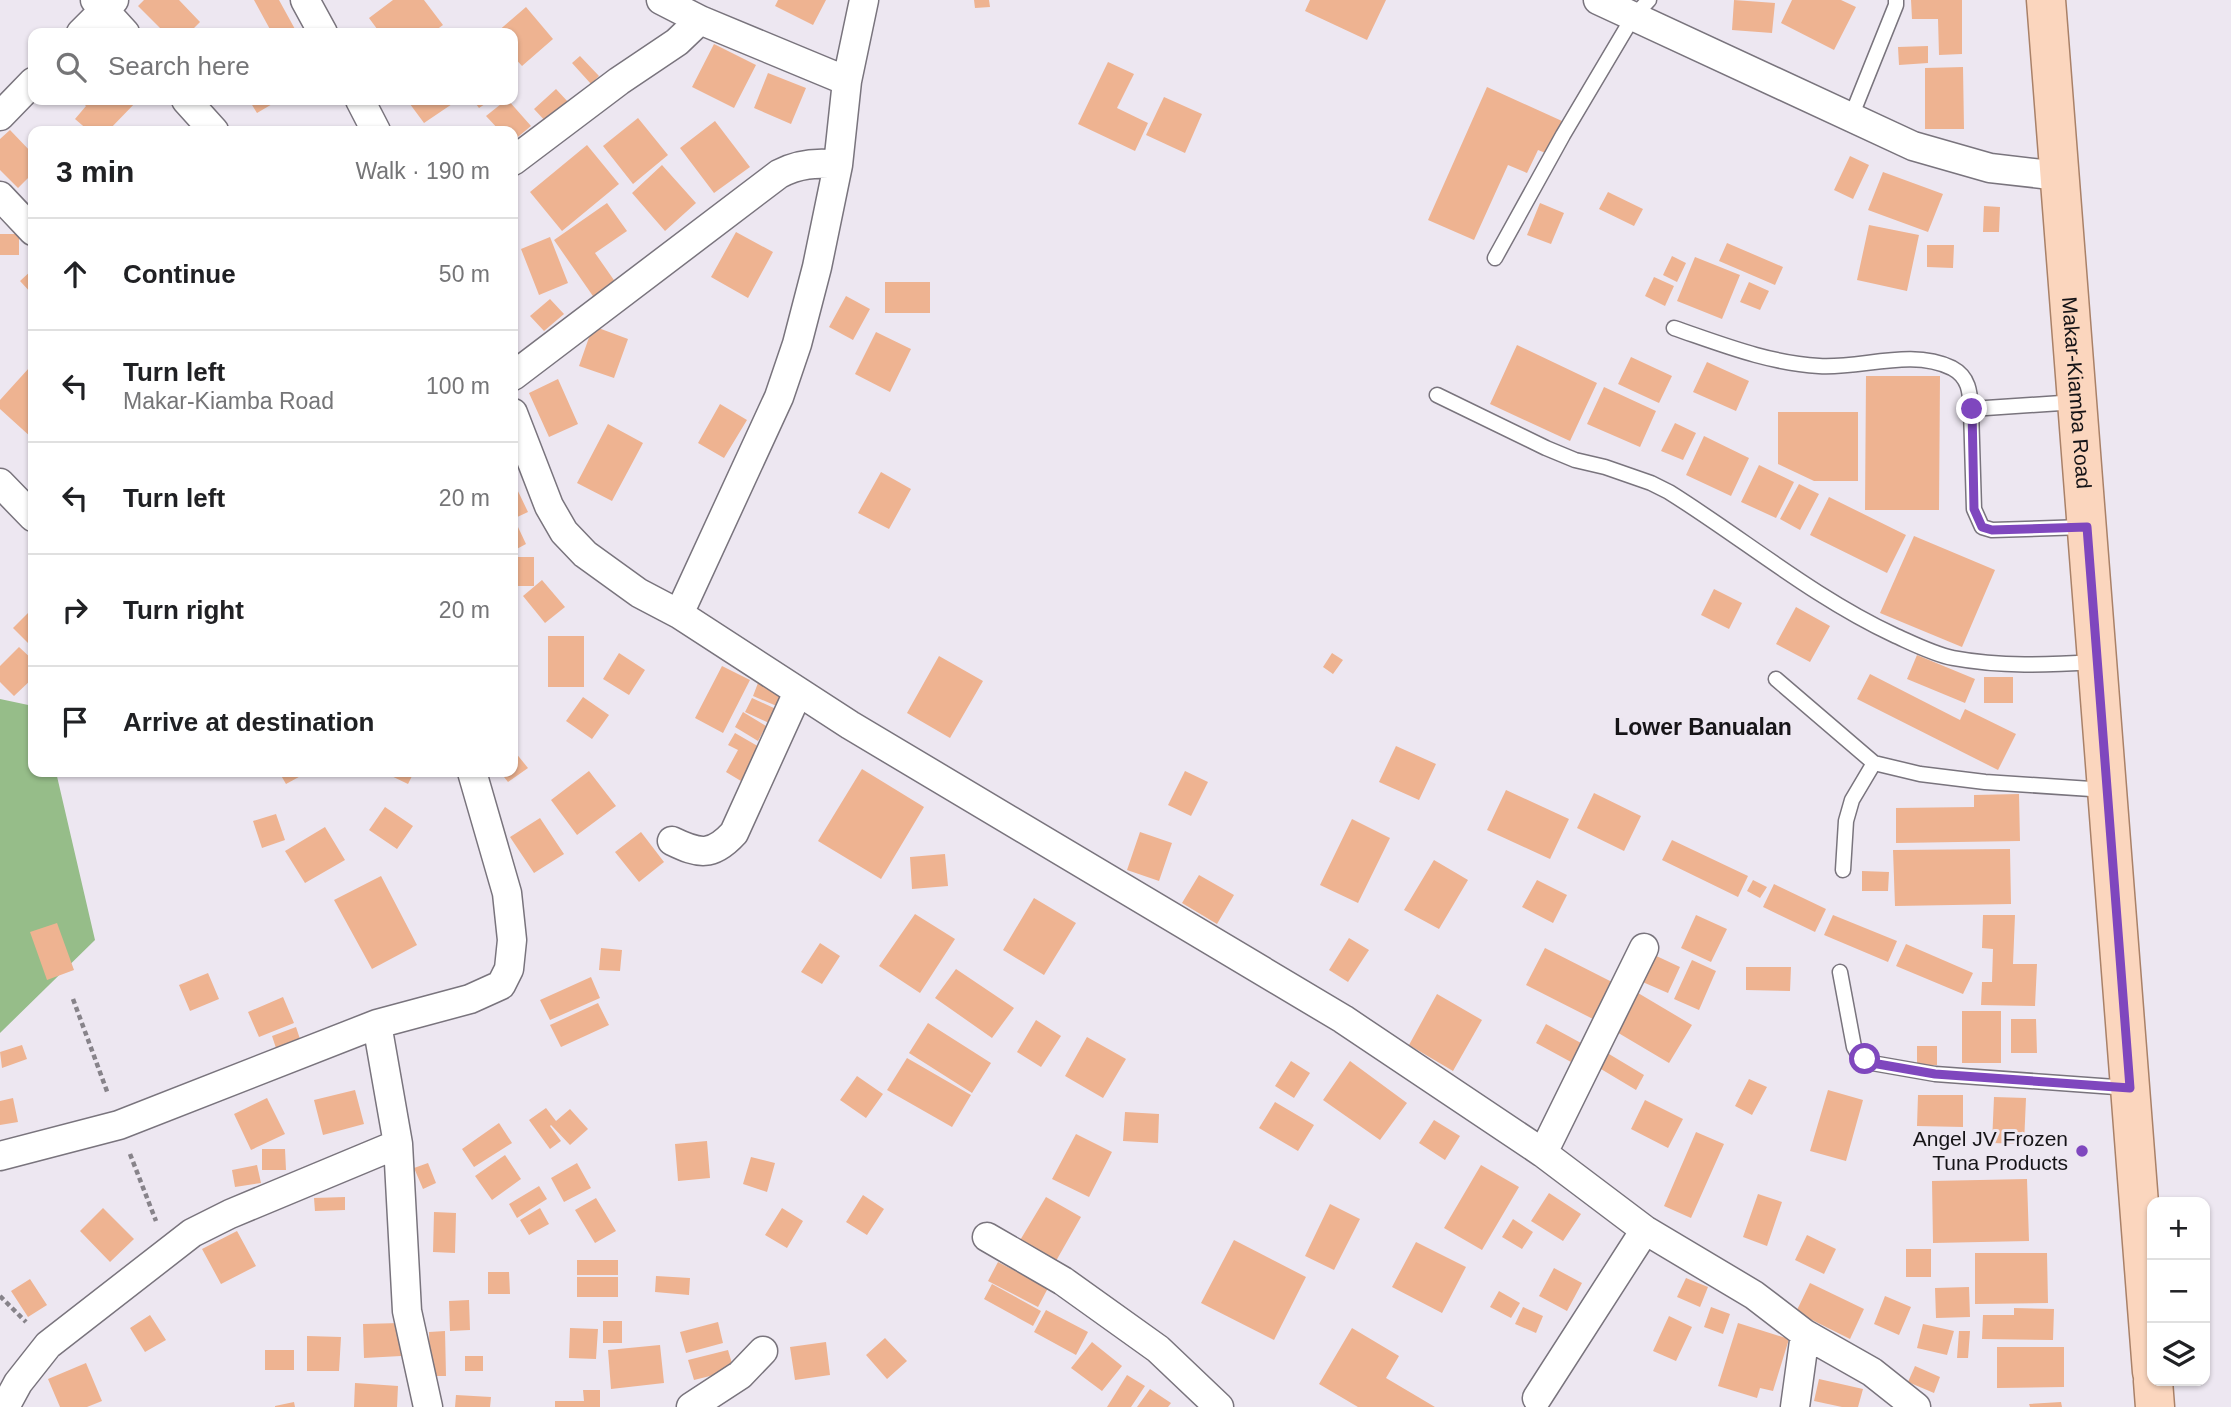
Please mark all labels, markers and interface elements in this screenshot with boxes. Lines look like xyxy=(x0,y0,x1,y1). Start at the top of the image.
search box xyxy=(28,28,518,105)
icon: search xyxy=(52,48,90,86)
text: Search here xyxy=(108,51,250,81)
text: 3 min xyxy=(56,155,134,188)
text: Walk · 190 m xyxy=(355,158,490,184)
icon: ahead xyxy=(56,255,94,293)
text: Continue xyxy=(123,259,236,289)
text: 50 m xyxy=(439,261,490,287)
street label: Makar-Kiamba Road xyxy=(2058,296,2096,490)
text: Turn left xyxy=(123,357,225,387)
icon: left xyxy=(56,367,94,405)
text: 100 m xyxy=(426,373,490,399)
text: Makar-Kiamba Road xyxy=(123,388,334,414)
route end xyxy=(1956,393,1987,424)
icon: left xyxy=(56,479,94,517)
text: Turn left xyxy=(123,483,225,513)
text: 20 m xyxy=(439,485,490,511)
icon: right xyxy=(56,591,94,629)
text: Turn right xyxy=(123,595,244,625)
text: 20 m xyxy=(439,597,490,623)
icon: arrive xyxy=(56,703,94,741)
text: Arrive at destination xyxy=(123,707,374,737)
district label: Lower Banualan xyxy=(1614,714,1792,740)
route start xyxy=(1849,1043,1880,1074)
place label: Angel JV Frozen Tuna Products xyxy=(1913,1127,2068,1174)
marker: Angel JV Frozen Tuna Products xyxy=(2074,1143,2090,1159)
map controls xyxy=(2147,1197,2210,1386)
button: + xyxy=(2147,1197,2210,1260)
button: − xyxy=(2147,1260,2210,1323)
button: layers xyxy=(2147,1323,2210,1386)

